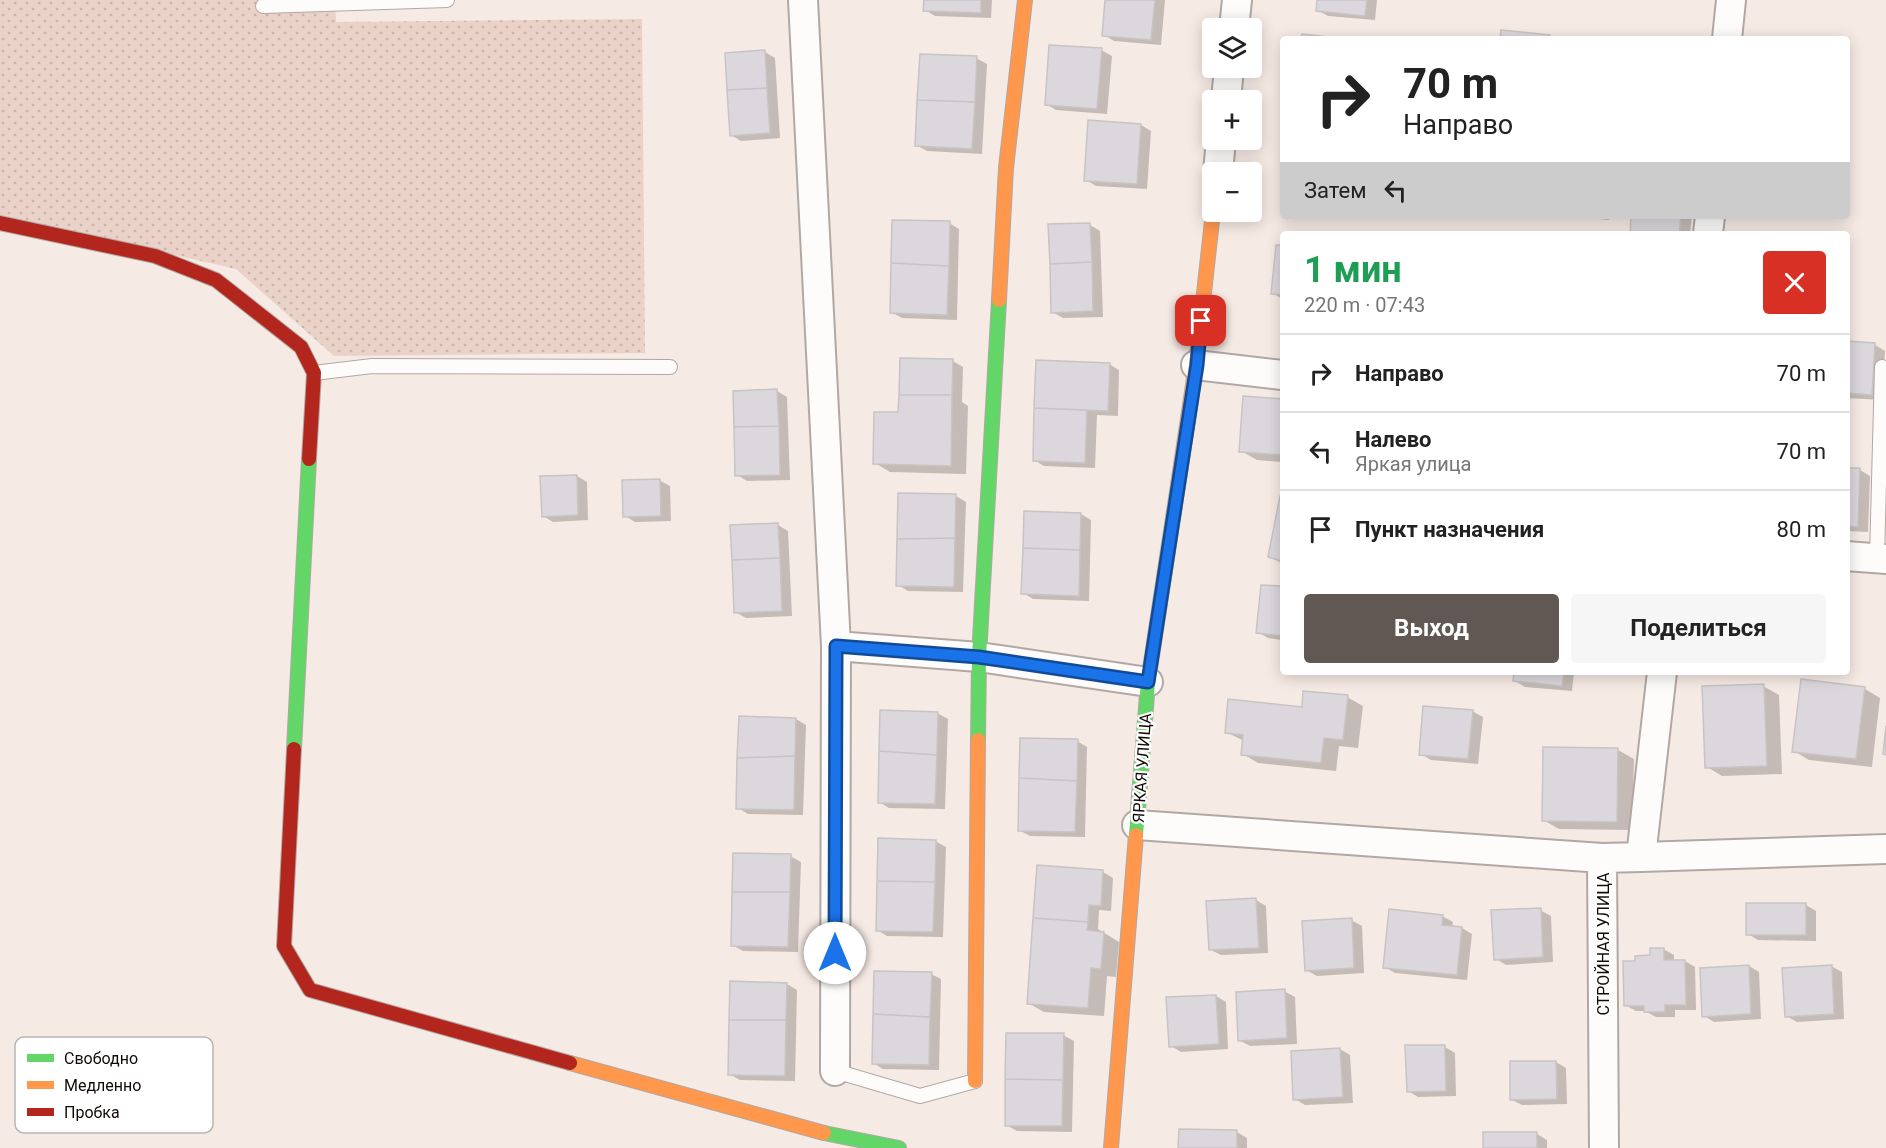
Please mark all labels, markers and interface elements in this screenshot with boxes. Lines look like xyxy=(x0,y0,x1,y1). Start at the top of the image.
map controls xyxy=(1202,18,1262,222)
button: layers xyxy=(1202,18,1262,78)
text: 70 m xyxy=(1403,59,1498,108)
icon: right xyxy=(1304,60,1382,138)
button: + xyxy=(1202,90,1262,150)
text: Направо xyxy=(1403,109,1513,141)
button: − xyxy=(1202,162,1262,222)
icon: left xyxy=(1379,174,1412,207)
text: Затем xyxy=(1304,178,1367,203)
text: 1 мин xyxy=(1304,249,1402,291)
button: close xyxy=(1763,251,1826,314)
text: 220 m · 07:43 xyxy=(1304,293,1425,317)
pin xyxy=(1175,295,1226,346)
icon: arrive xyxy=(1184,304,1217,337)
icon: right xyxy=(1304,357,1337,390)
text: Направо xyxy=(1355,361,1444,386)
text: 70 m xyxy=(1777,361,1826,386)
text: Налево xyxy=(1355,427,1432,452)
icon: left xyxy=(1304,435,1337,468)
text: 70 m xyxy=(1777,439,1826,464)
text: Яркая улица xyxy=(1355,452,1472,476)
icon: arrive xyxy=(1304,513,1337,546)
text: Пункт назначения xyxy=(1355,517,1544,542)
text: 80 m xyxy=(1777,517,1826,542)
button: Выход xyxy=(1304,594,1559,663)
button: Поделиться xyxy=(1571,594,1826,663)
street label: ЯРКАЯ УЛИЦА xyxy=(1129,712,1155,823)
street label: СТРОЙНАЯ УЛИЦА xyxy=(1594,872,1613,1016)
position arrow xyxy=(803,921,867,985)
legend xyxy=(15,1037,213,1133)
text: Свободно xyxy=(64,1049,138,1068)
text: Медленно xyxy=(64,1076,141,1095)
text: Пробка xyxy=(64,1103,120,1122)

